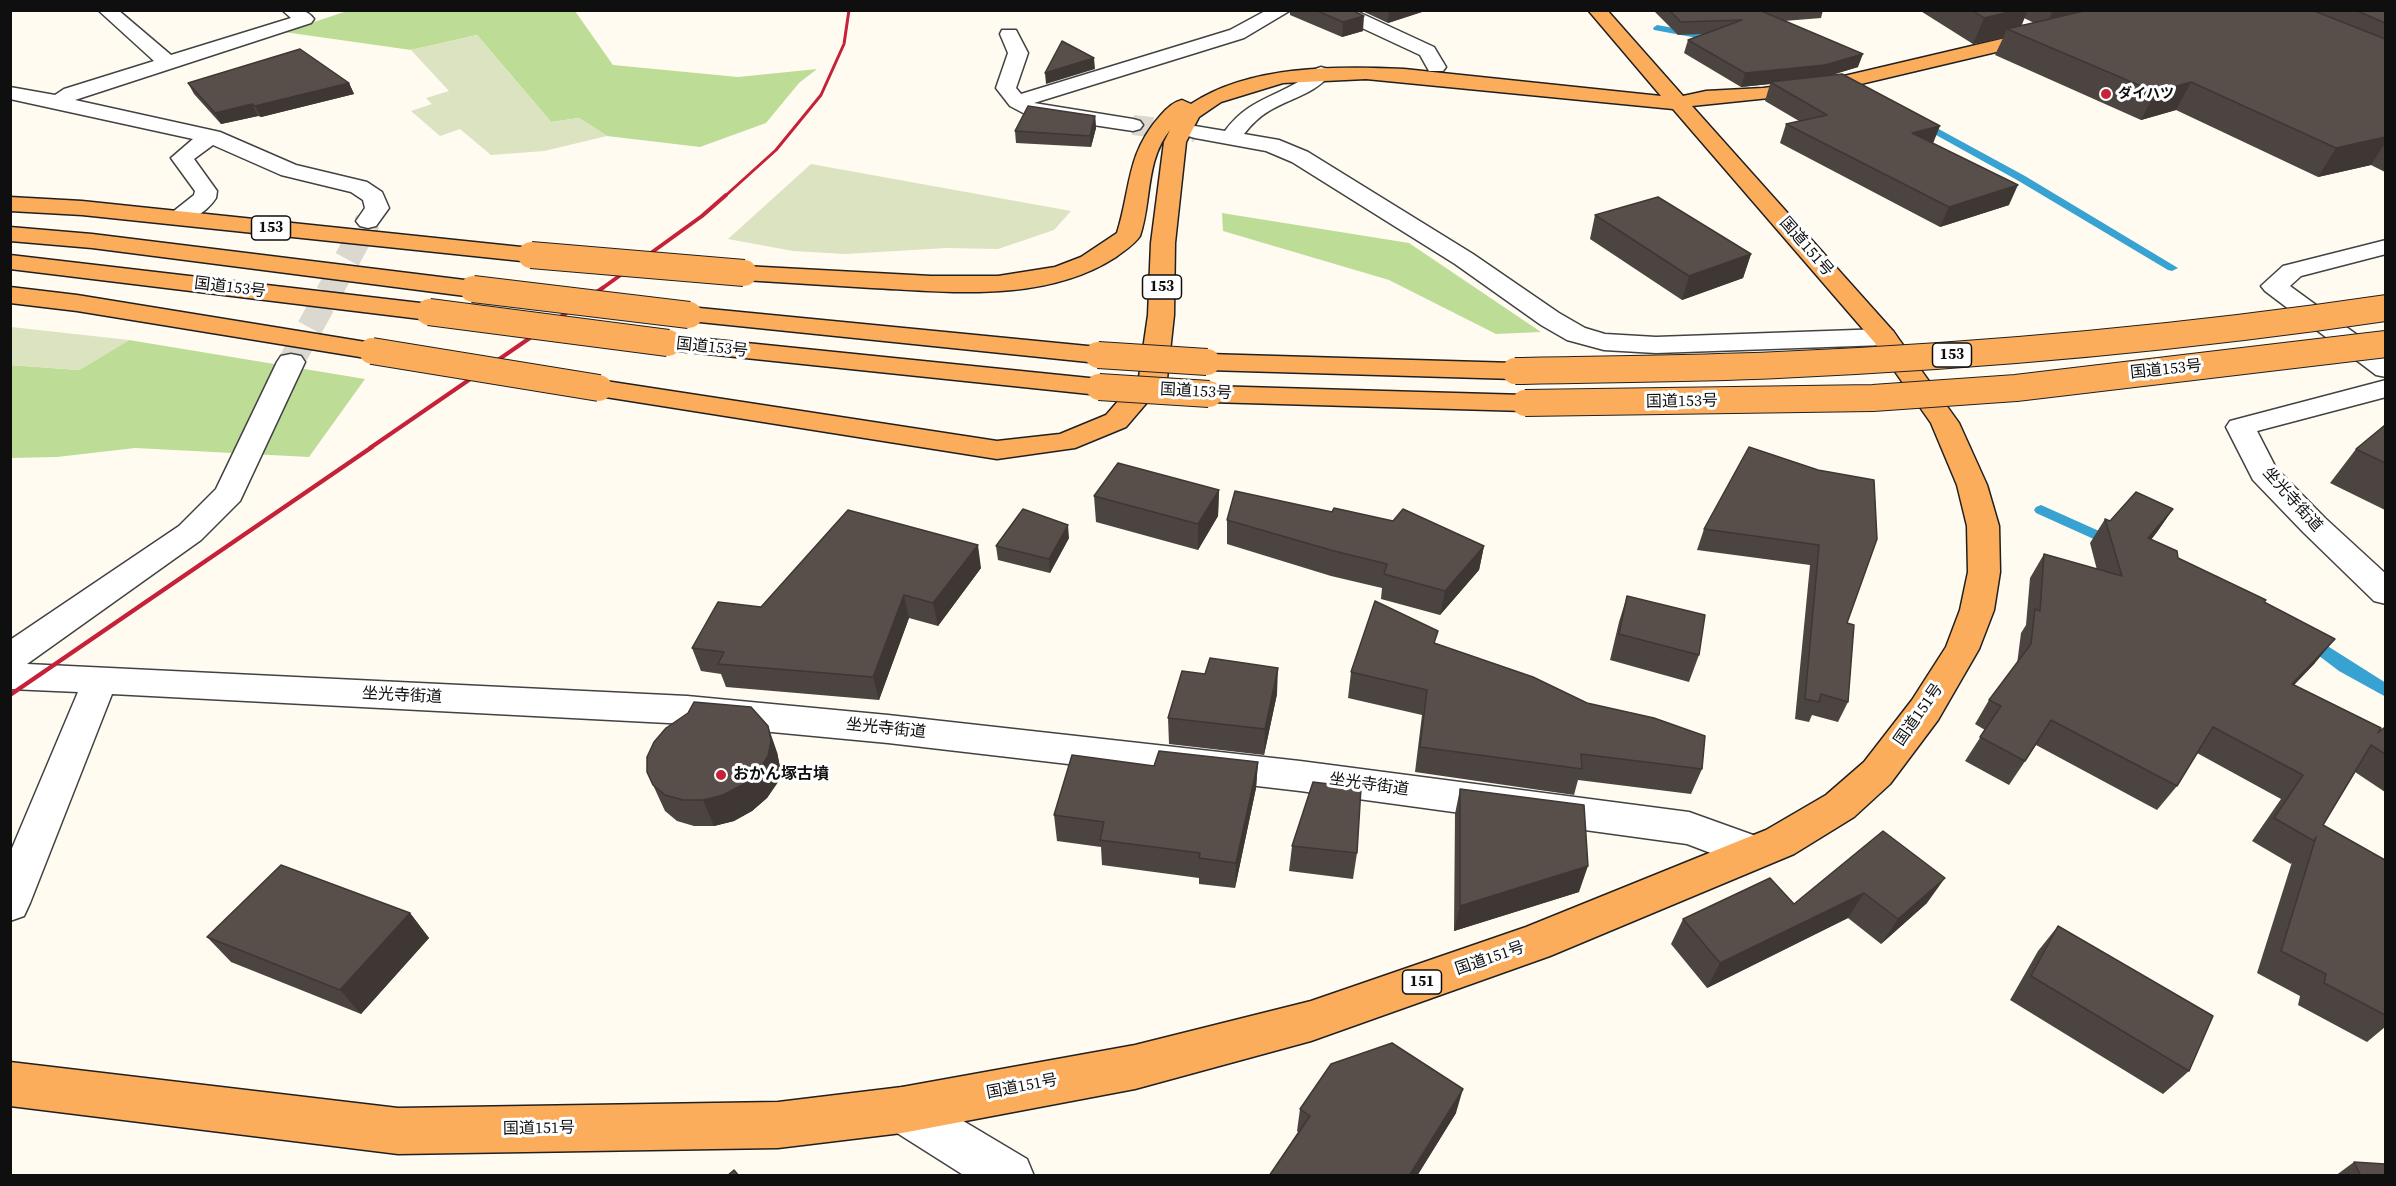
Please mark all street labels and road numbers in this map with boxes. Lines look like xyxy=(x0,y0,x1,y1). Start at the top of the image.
street label: 国道151号 xyxy=(1775,214,1837,280)
road number: 153 xyxy=(252,216,290,240)
street label: 国道153号 xyxy=(193,274,267,302)
road number: 153 xyxy=(1142,275,1182,299)
street label: 国道153号 xyxy=(675,335,749,361)
road number: 153 xyxy=(1932,343,1972,367)
street label: 国道153号 xyxy=(2129,357,2203,383)
street label: 国道153号 xyxy=(1160,381,1232,403)
street label: 国道153号 xyxy=(1646,392,1718,412)
street label: 坐光寺街道 xyxy=(2258,464,2326,536)
street label: 国道151号 xyxy=(1890,680,1948,750)
street label: 坐光寺街道 xyxy=(362,684,442,708)
street label: 坐光寺街道 xyxy=(845,715,927,743)
street label: 坐光寺街道 xyxy=(1328,770,1410,800)
street label: 国道151号 xyxy=(1453,938,1527,980)
road number: 151 xyxy=(1402,970,1442,994)
street label: 国道151号 xyxy=(985,1071,1059,1103)
street label: 国道151号 xyxy=(503,1119,575,1139)

